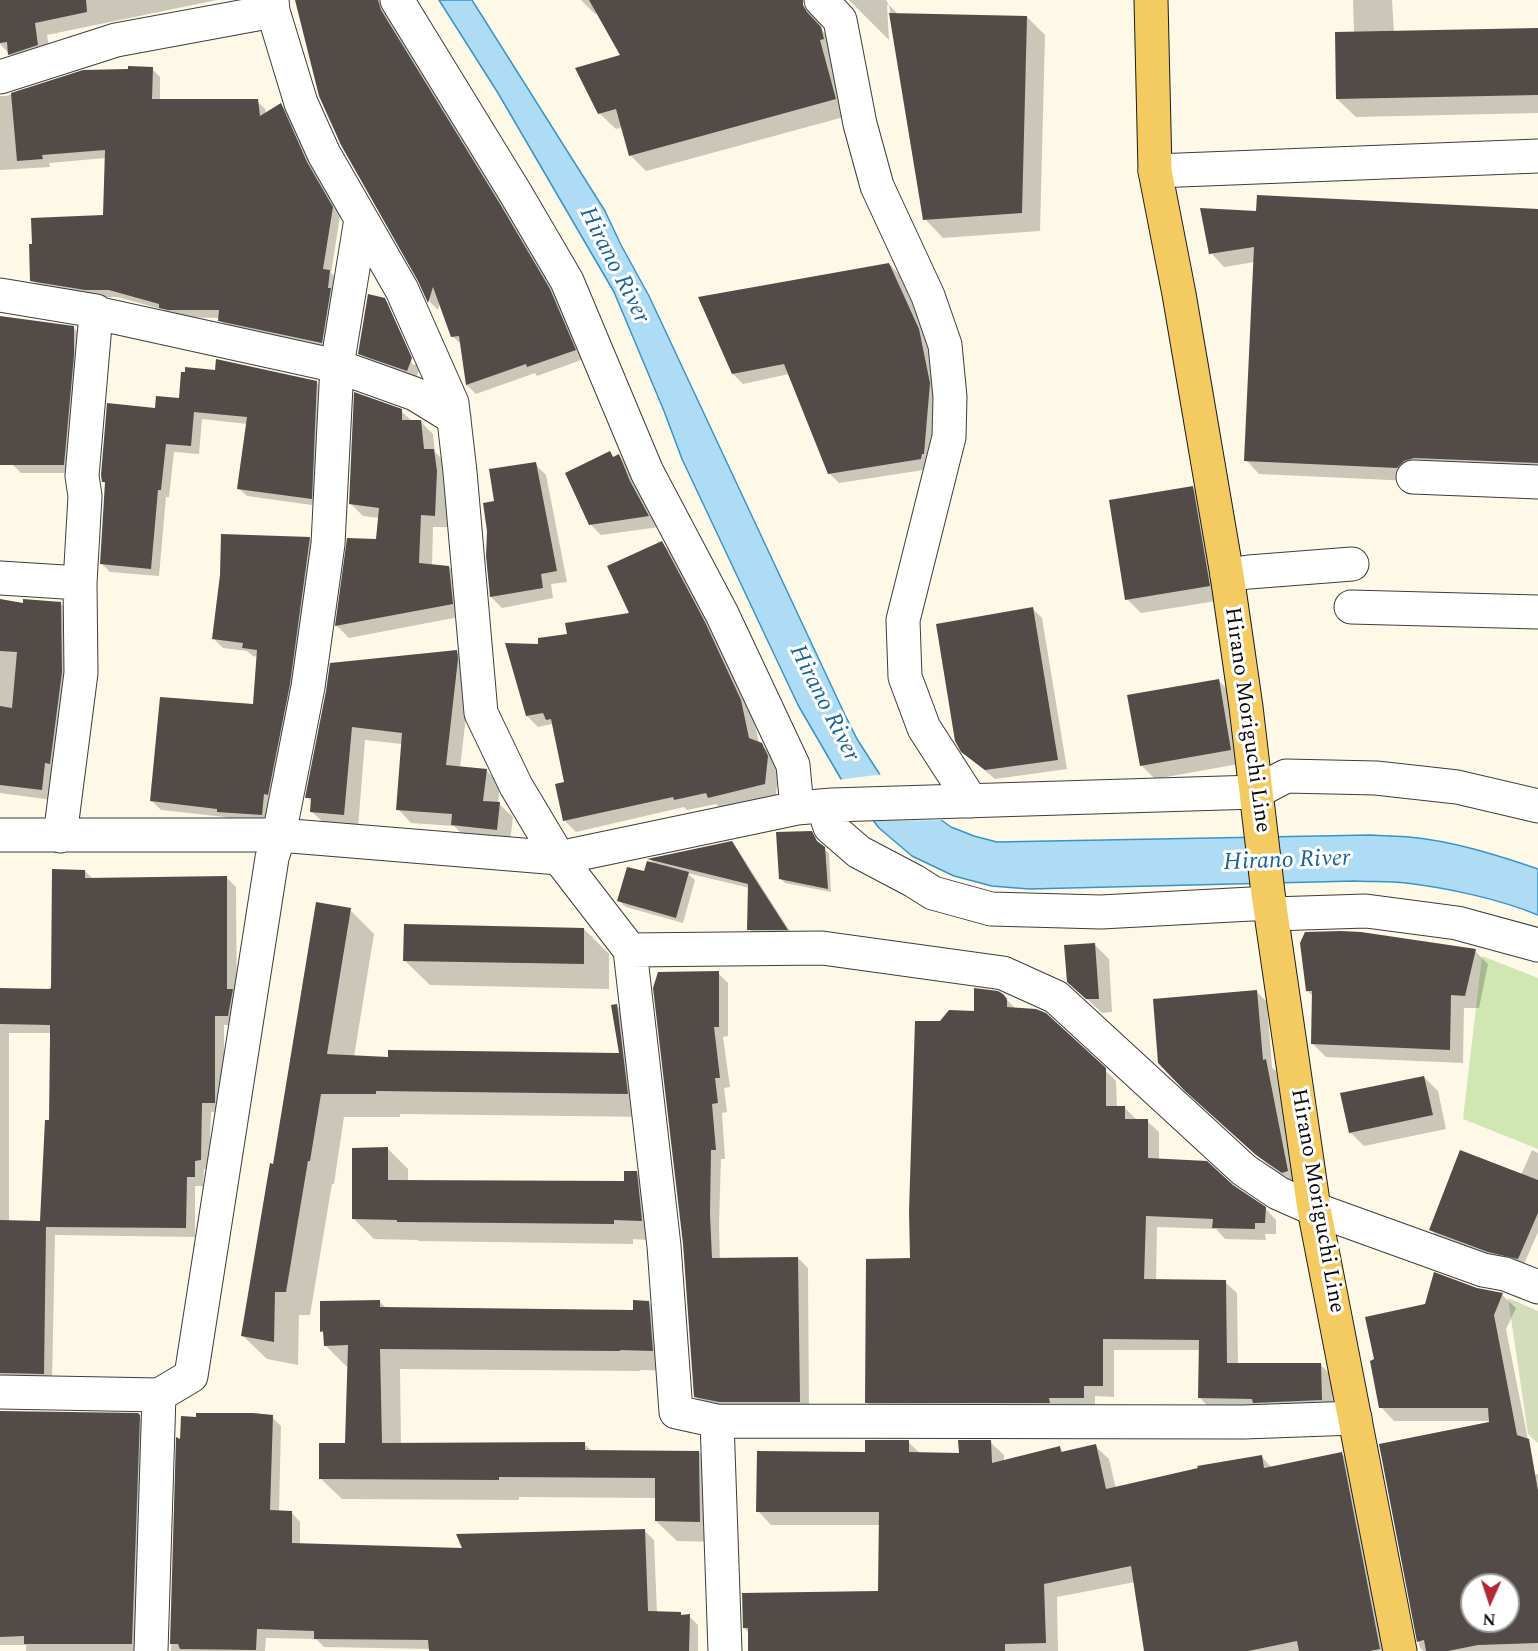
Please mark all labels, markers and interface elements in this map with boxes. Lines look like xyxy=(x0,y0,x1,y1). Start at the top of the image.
water label: Hirano River xyxy=(571,203,655,329)
street label: Hirano Moriguchi Line xyxy=(1217,606,1275,834)
water label: Hirano River xyxy=(781,641,865,767)
water label: Hirano River xyxy=(1223,845,1351,879)
street label: Hirano Moriguchi Line xyxy=(1283,1087,1349,1315)
north arrow xyxy=(1460,1573,1520,1633)
text: N xyxy=(1482,1607,1496,1631)

